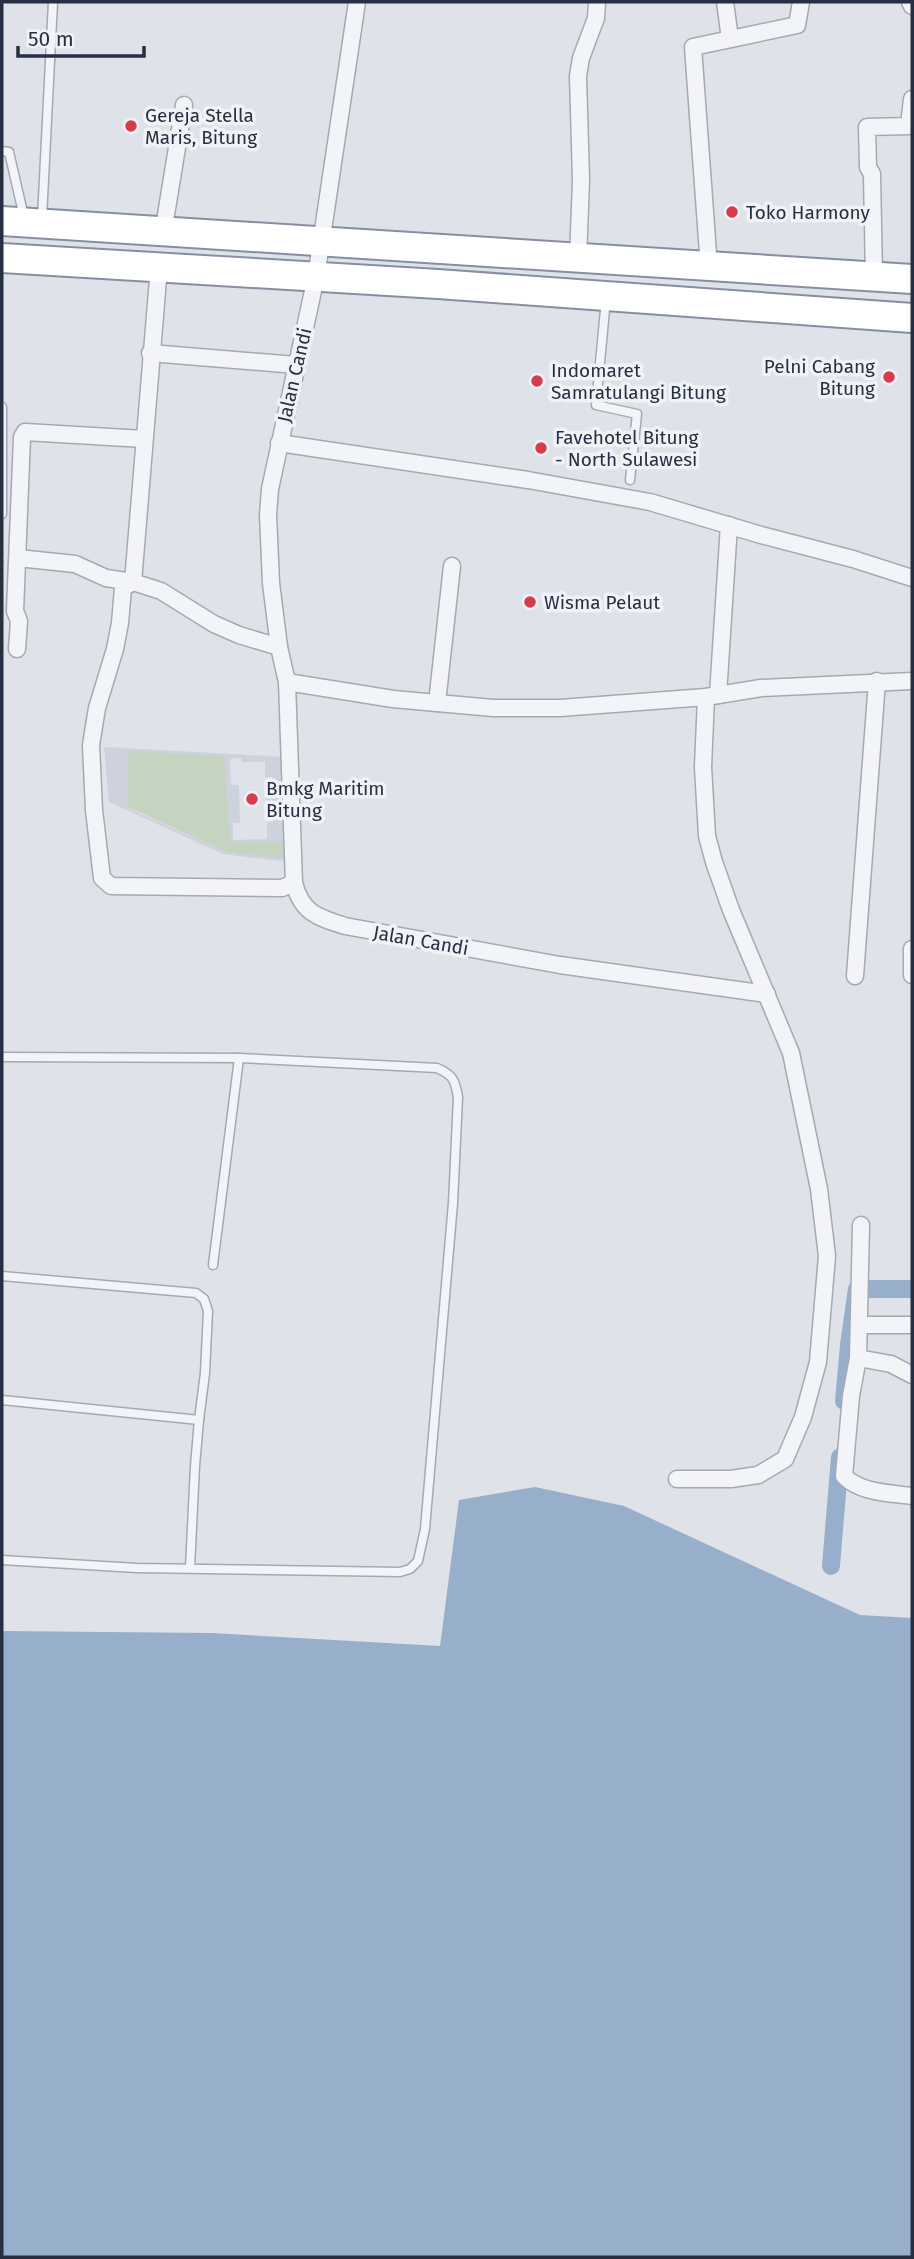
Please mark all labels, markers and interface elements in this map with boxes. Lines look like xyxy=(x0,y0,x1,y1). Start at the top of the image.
scale bar xyxy=(18,14,144,58)
text: 50 m xyxy=(28,26,74,52)
place label: Gereja Stella Maris, Bitung xyxy=(145,104,257,149)
marker: Gereja Stella Maris, Bitung xyxy=(123,118,139,134)
place label: Toko Harmony xyxy=(746,201,871,224)
marker: Toko Harmony xyxy=(724,204,740,220)
street label: Jalan Candi xyxy=(272,325,317,425)
place label: Pelni Cabang Bitung xyxy=(764,355,875,400)
place label: Indomaret Samratulangi Bitung xyxy=(551,359,726,404)
marker: Pelni Cabang Bitung xyxy=(881,369,897,385)
marker: Indomaret Samratulangi Bitung xyxy=(529,373,545,389)
place label: Favehotel Bitung - North Sulawesi xyxy=(555,426,699,471)
marker: Favehotel Bitung - North Sulawesi xyxy=(533,440,549,456)
place label: Wisma Pelaut xyxy=(544,591,660,614)
marker: Wisma Pelaut xyxy=(522,594,538,610)
place label: Bmkg Maritim Bitung xyxy=(266,777,385,822)
marker: Bmkg Maritim Bitung xyxy=(244,791,260,807)
street label: Jalan Candi xyxy=(371,921,470,960)

